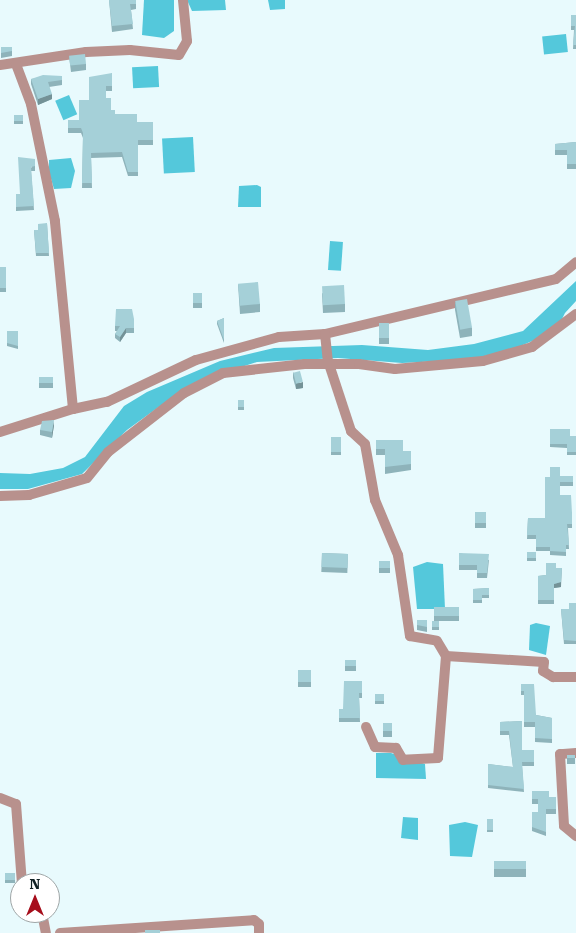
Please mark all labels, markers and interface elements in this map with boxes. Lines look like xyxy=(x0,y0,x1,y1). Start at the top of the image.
north arrow xyxy=(10,873,60,923)
text: N xyxy=(30,876,40,892)

